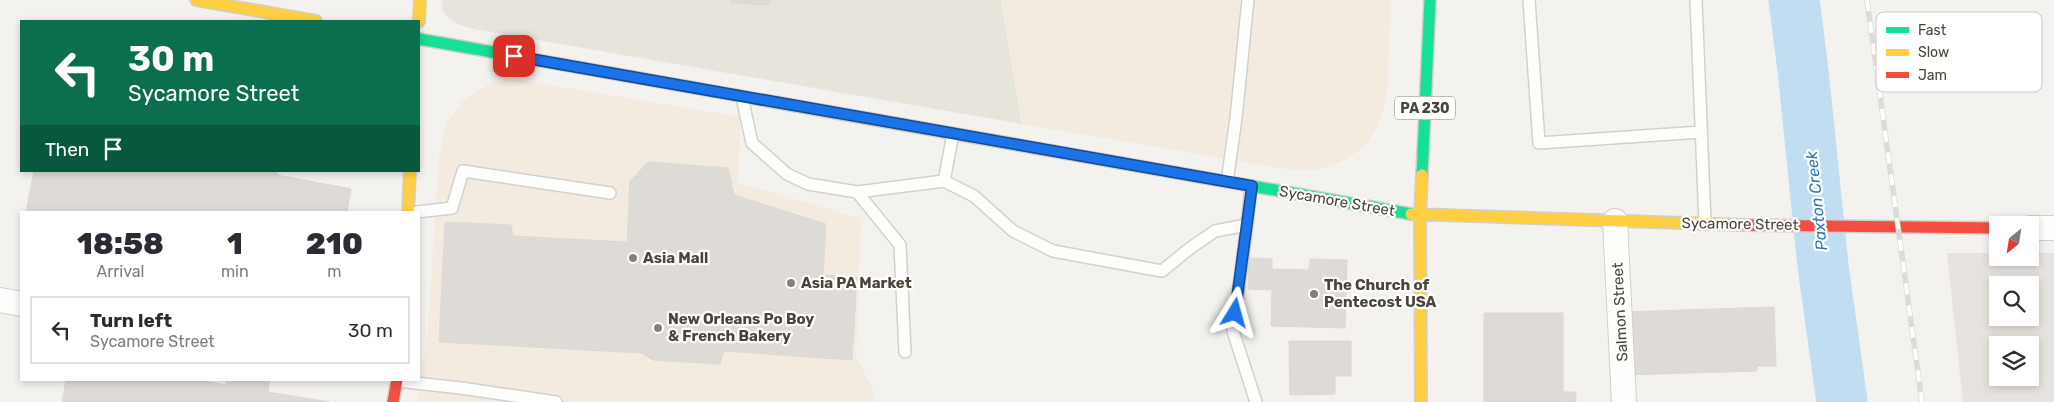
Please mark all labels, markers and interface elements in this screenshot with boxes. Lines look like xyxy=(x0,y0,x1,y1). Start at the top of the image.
legend xyxy=(1876,12,2042,92)
text: Fast xyxy=(1918,22,1947,39)
pin xyxy=(493,35,535,77)
text: 30 m xyxy=(128,38,214,80)
icon: left xyxy=(45,40,110,105)
icon: arrive xyxy=(500,42,528,70)
text: Slow xyxy=(1918,44,1949,61)
text: Jam xyxy=(1918,67,1947,84)
text: Sycamore Street xyxy=(128,80,299,107)
road number: PA 230 xyxy=(1395,96,1455,120)
icon: arrive xyxy=(99,135,127,163)
text: Then xyxy=(45,138,89,161)
water label: Paxton Creek xyxy=(1802,149,1831,252)
street label: Sycamore Street xyxy=(1278,182,1396,220)
street label: Sycamore Street xyxy=(1681,214,1799,234)
north arrow xyxy=(1989,216,2039,266)
map controls xyxy=(1989,216,2039,386)
text: 18:58 xyxy=(77,226,164,262)
text: 1 xyxy=(227,226,243,262)
text: 210 xyxy=(306,226,363,262)
place label: Asia Mall xyxy=(643,249,708,267)
marker: Asia Mall xyxy=(627,252,639,264)
text: Arrival xyxy=(96,262,144,281)
text: min xyxy=(221,262,249,281)
text: m xyxy=(327,262,341,281)
street label: Salmon Street xyxy=(1608,262,1632,362)
place label: Asia PA Market xyxy=(801,274,912,292)
place label: The Church of Pentecost USA xyxy=(1324,276,1437,311)
button: search xyxy=(1989,276,2039,326)
marker: Asia PA Market xyxy=(785,277,797,289)
position arrow xyxy=(1208,286,1260,338)
marker: The Church of Pentecost USA xyxy=(1308,288,1320,300)
text: Turn left xyxy=(90,309,172,332)
place label: New Orleans Po Boy & French Bakery xyxy=(668,310,814,345)
icon: left xyxy=(47,316,75,344)
text: 30 m xyxy=(348,319,393,342)
marker: New Orleans Po Boy & French Bakery xyxy=(652,322,664,334)
text: Sycamore Street xyxy=(90,332,215,351)
button: layers xyxy=(1989,336,2039,386)

